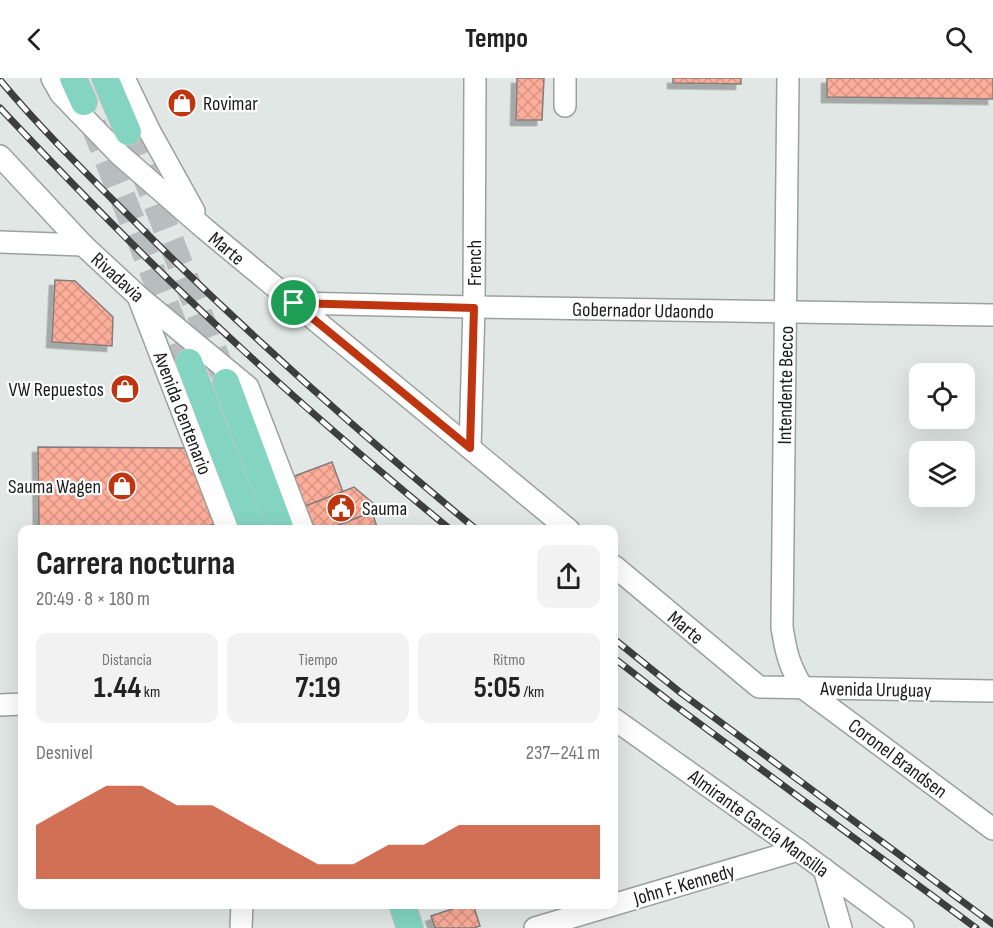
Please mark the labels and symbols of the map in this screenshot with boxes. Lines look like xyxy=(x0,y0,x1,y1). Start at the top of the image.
shop icon: Rovimar xyxy=(166,87,198,119)
place label: Rovimar xyxy=(203,92,258,116)
street label: Marte xyxy=(203,227,249,271)
street label: French xyxy=(463,240,487,286)
street label: Rivadavia xyxy=(86,248,149,308)
pin xyxy=(268,277,319,328)
street label: Gobernador Udaondo xyxy=(572,298,714,324)
street label: Intendente Becco xyxy=(773,326,799,445)
street label: Avenida Centenario xyxy=(147,348,217,478)
shop icon: VW Repuestos xyxy=(109,373,141,405)
place label: VW Repuestos xyxy=(8,378,104,402)
shop icon: Sauma Wagen xyxy=(106,470,138,502)
place label: Sauma Wagen xyxy=(8,475,101,499)
public building icon: Sauma xyxy=(325,492,357,524)
place label: Sauma xyxy=(362,497,407,521)
street label: Marte xyxy=(662,606,708,650)
street label: Avenida Uruguay xyxy=(819,677,932,703)
street label: Coronel Brandsen xyxy=(843,714,952,804)
street label: Almirante García Mansilla xyxy=(683,764,833,883)
street label: John F. Kennedy xyxy=(630,859,738,911)

